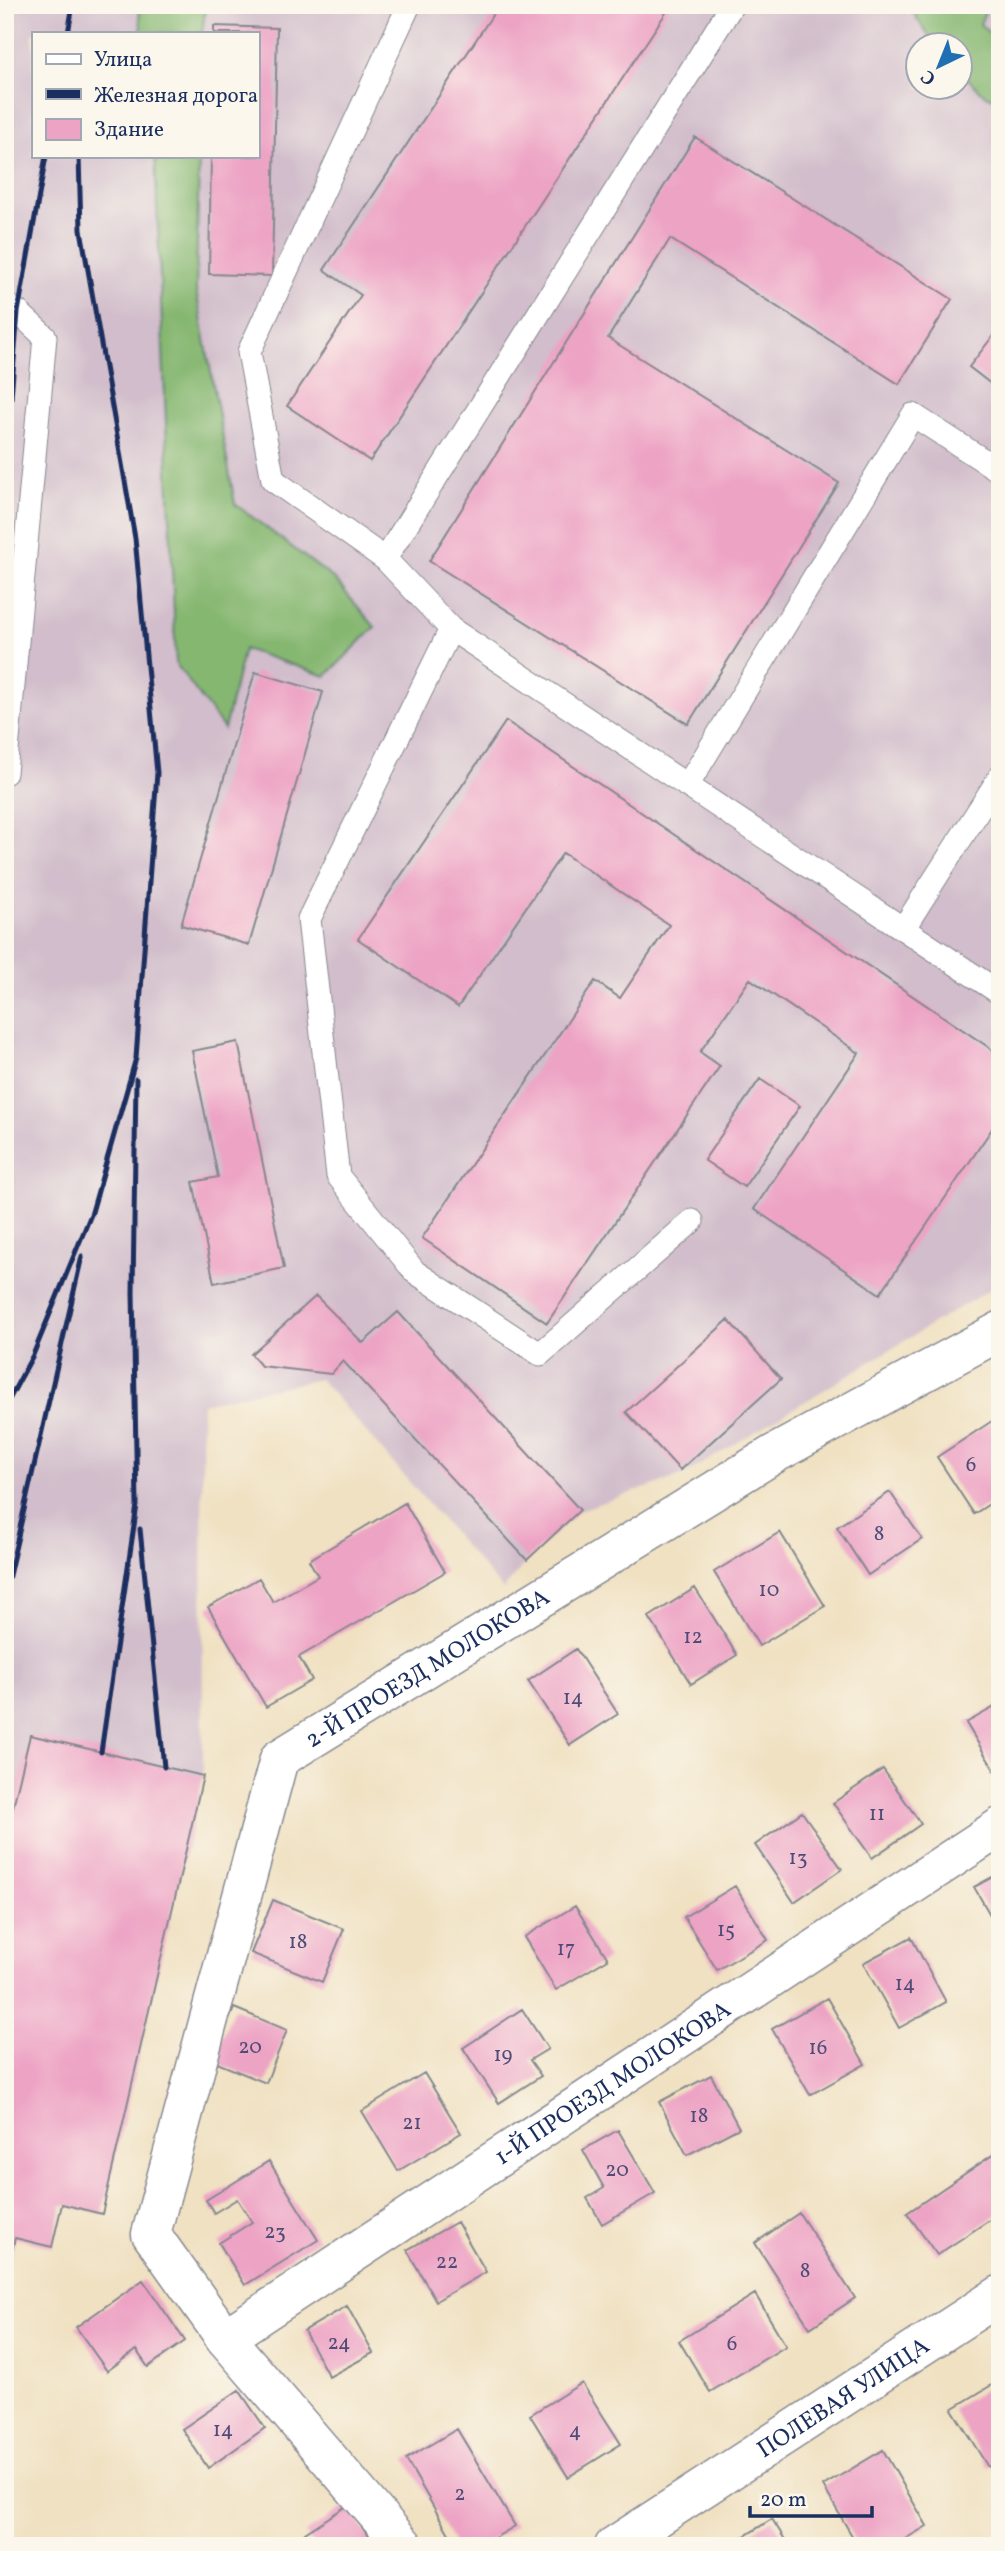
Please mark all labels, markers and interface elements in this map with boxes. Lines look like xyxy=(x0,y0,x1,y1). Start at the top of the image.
legend xyxy=(32,32,259,158)
north arrow xyxy=(904,32,974,102)
text: Улица xyxy=(94,46,152,75)
text: С xyxy=(915,63,942,91)
text: Железная дорога xyxy=(94,82,258,111)
text: Здание xyxy=(94,116,164,145)
house number: 6 xyxy=(966,1451,976,1480)
house number: 8 xyxy=(874,1520,884,1549)
house number: 10 xyxy=(759,1576,779,1605)
street label: 2-Й ПРОЕЗД МОЛОКОВА xyxy=(300,1581,557,1758)
house number: 12 xyxy=(683,1623,703,1652)
house number: 14 xyxy=(563,1684,583,1713)
house number: 11 xyxy=(869,1800,885,1829)
house number: 13 xyxy=(789,1844,807,1873)
house number: 15 xyxy=(717,1916,735,1945)
house number: 18 xyxy=(289,1928,307,1957)
house number: 17 xyxy=(557,1935,575,1964)
house number: 14 xyxy=(895,1970,915,1999)
street label: 1-Й ПРОЕЗД МОЛОКОВА xyxy=(489,1994,739,2175)
house number: 20 xyxy=(238,2033,262,2062)
house number: 16 xyxy=(809,2034,827,2063)
house number: 19 xyxy=(493,2041,513,2070)
house number: 18 xyxy=(690,2102,708,2131)
house number: 21 xyxy=(402,2109,422,2138)
house number: 20 xyxy=(605,2156,629,2185)
house number: 23 xyxy=(264,2218,286,2247)
house number: 22 xyxy=(436,2248,458,2277)
house number: 8 xyxy=(800,2257,810,2286)
house number: 24 xyxy=(327,2329,351,2358)
house number: 6 xyxy=(727,2330,737,2359)
street label: ПОЛЕВАЯ УЛИЦА xyxy=(751,2330,937,2468)
house number: 14 xyxy=(213,2416,233,2445)
house number: 4 xyxy=(569,2417,581,2446)
scale bar xyxy=(750,2474,872,2518)
house number: 2 xyxy=(454,2480,466,2509)
text: 20 m xyxy=(760,2486,806,2515)

